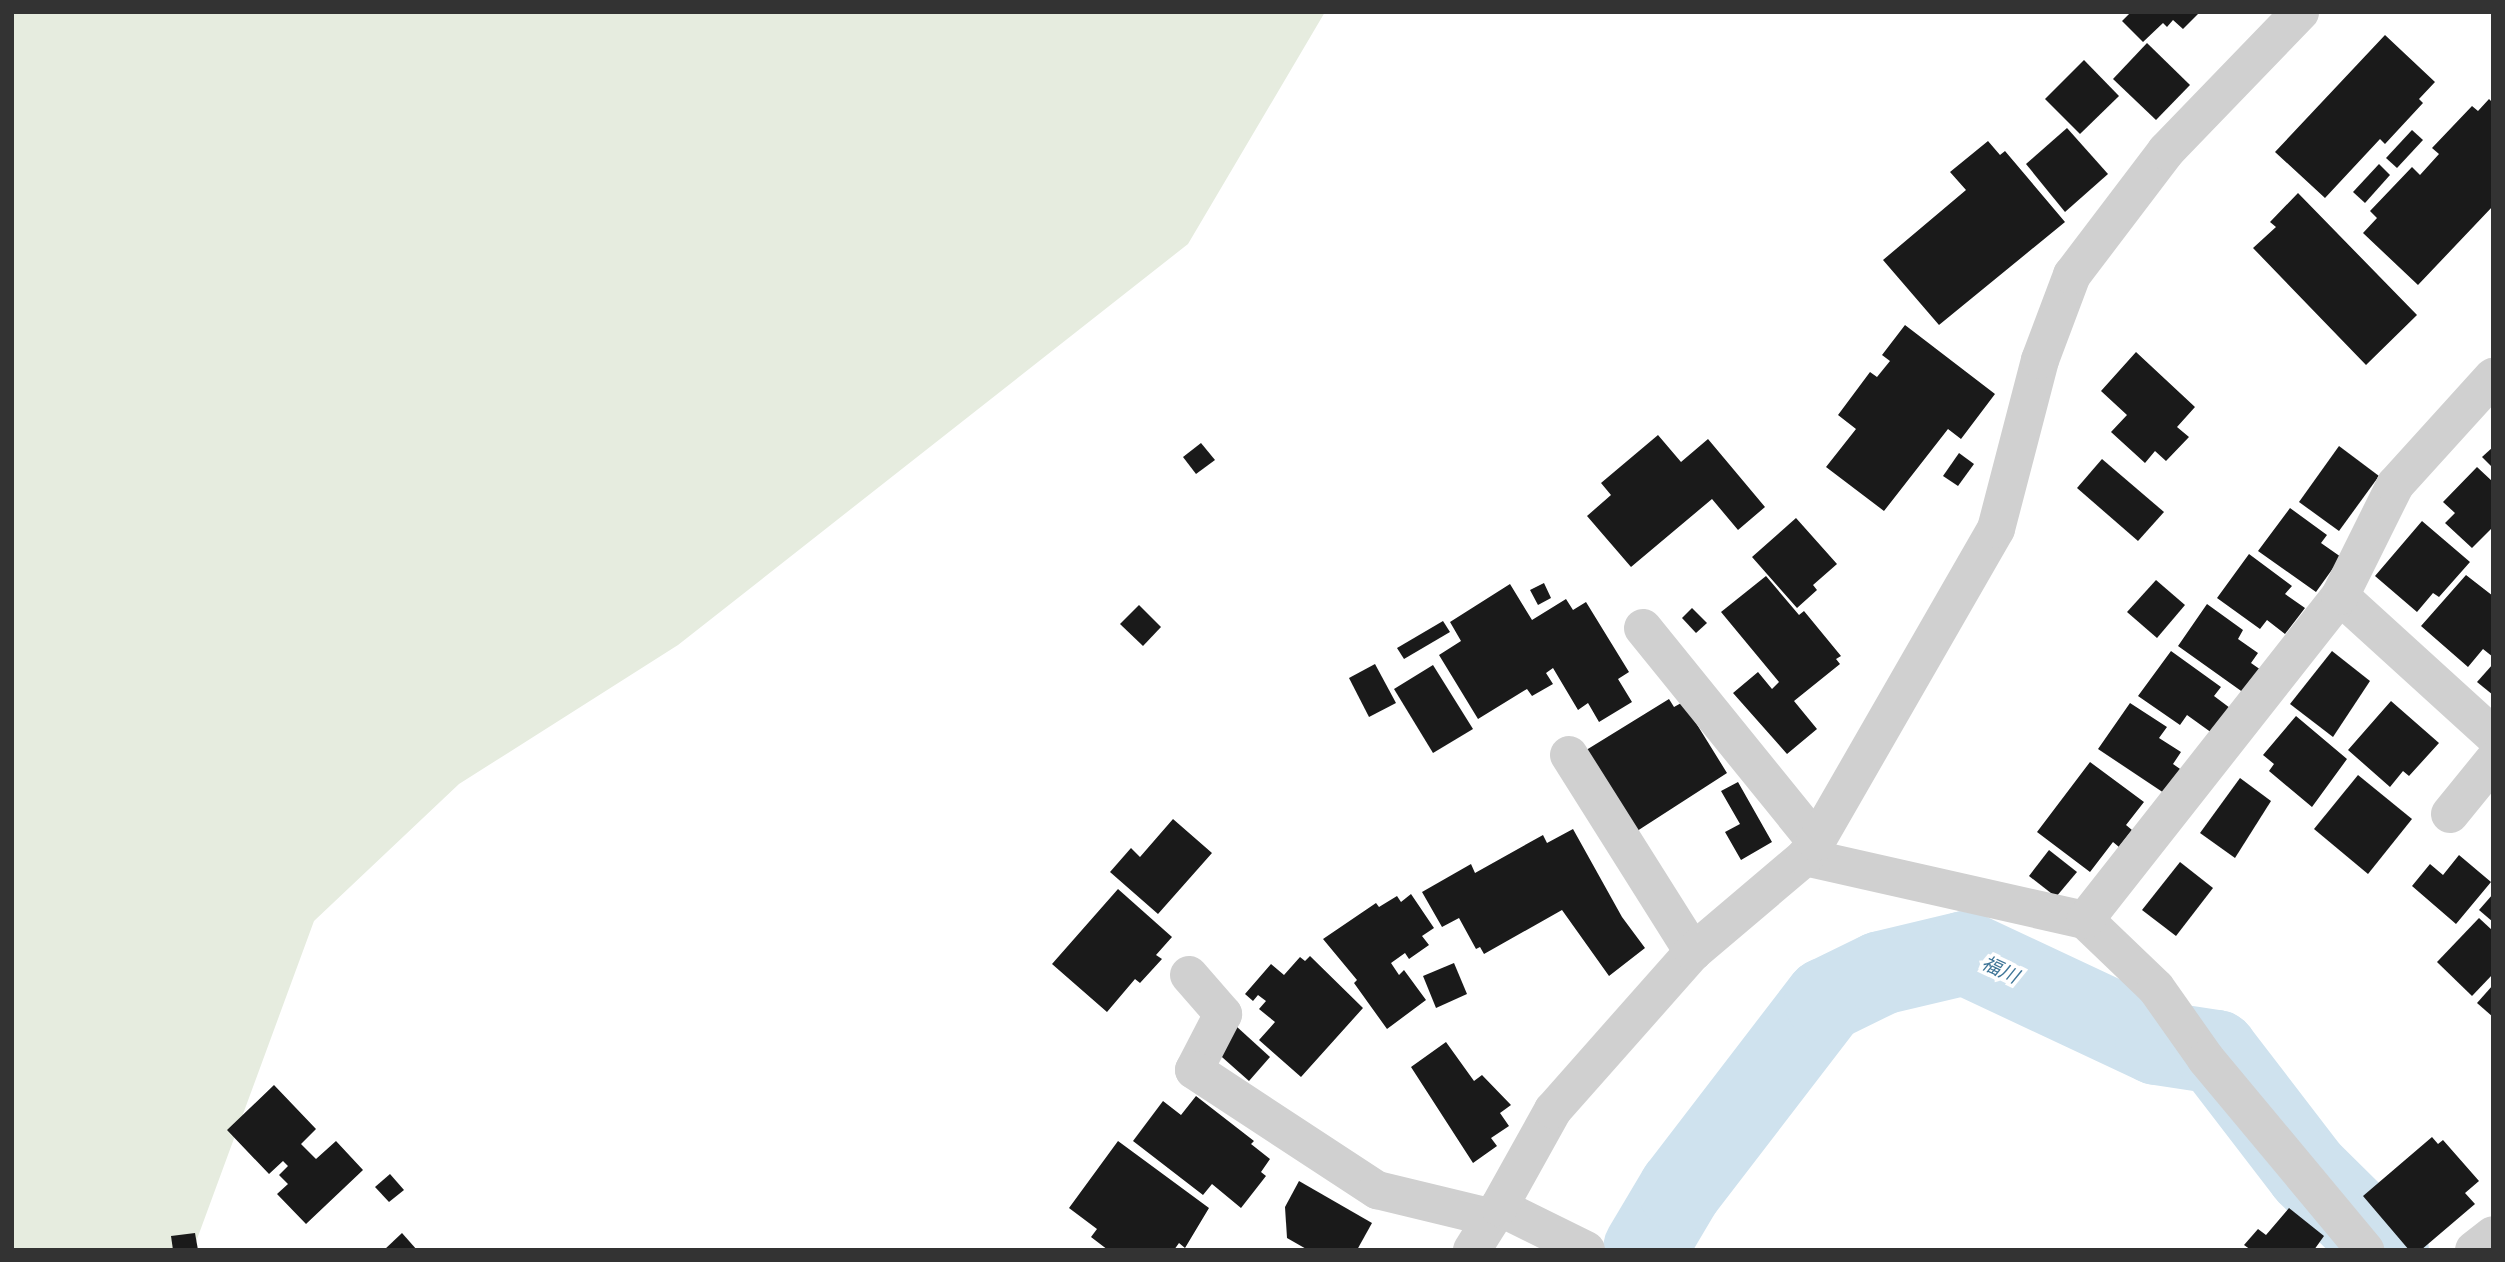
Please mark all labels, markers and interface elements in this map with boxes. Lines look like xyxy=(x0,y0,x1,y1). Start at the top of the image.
water label: 福川 xyxy=(1978,952,2022,988)

